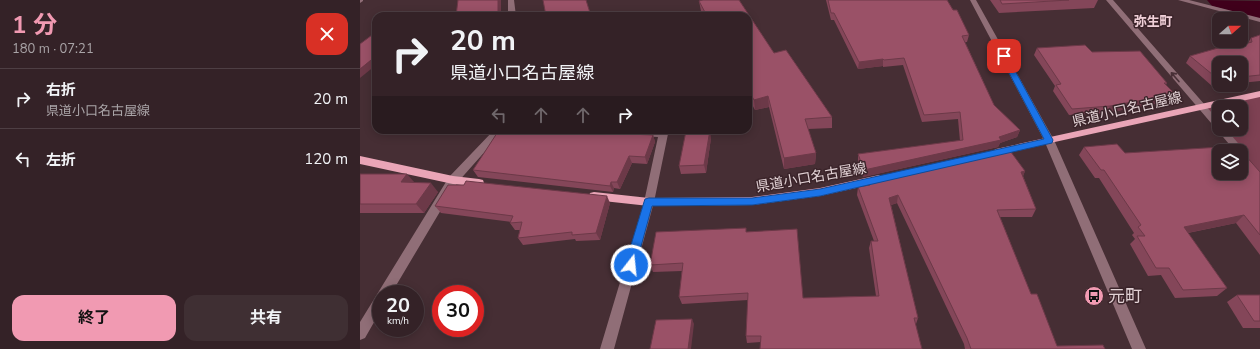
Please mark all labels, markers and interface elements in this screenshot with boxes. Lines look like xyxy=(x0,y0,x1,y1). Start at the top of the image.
text: 1 分 xyxy=(12,9,57,41)
north arrow xyxy=(1212,12,1248,48)
map controls xyxy=(1212,12,1248,180)
button: close xyxy=(306,13,348,55)
district label: 弥生町 xyxy=(1133,13,1173,31)
text: 20 m xyxy=(450,22,516,60)
icon: right xyxy=(384,28,436,80)
pin xyxy=(987,39,1021,73)
text: 180 m · 07:21 xyxy=(12,40,94,58)
icon: arrive xyxy=(993,45,1015,67)
button: sound xyxy=(1212,56,1248,92)
text: 県道小口名古屋線 xyxy=(450,61,594,85)
one-way arrow xyxy=(1170,71,1179,82)
text: 右折 xyxy=(46,80,76,100)
icon: right xyxy=(12,88,34,110)
street label: 県道小口名古屋線 xyxy=(1070,88,1184,131)
text: 20 m xyxy=(313,89,348,109)
button: search xyxy=(1212,100,1248,136)
text: 県道小口名古屋線 xyxy=(46,102,150,120)
icon: left xyxy=(488,104,510,126)
icon: ahead xyxy=(530,104,552,126)
icon: ahead xyxy=(572,104,594,126)
icon: right xyxy=(614,104,636,126)
button: layers xyxy=(1212,144,1248,180)
icon: left xyxy=(12,148,34,170)
text: 120 m xyxy=(304,149,348,169)
text: 左折 xyxy=(46,150,76,170)
street label: 県道小口名古屋線 xyxy=(754,158,868,197)
position arrow xyxy=(610,244,652,286)
speed limit sign: 30 xyxy=(432,285,484,337)
bus stop icon: 元町 xyxy=(1083,285,1105,307)
place label: 元町 xyxy=(1108,285,1142,308)
text: 20 xyxy=(386,292,410,319)
button: 終了 xyxy=(12,295,176,341)
button: 共有 xyxy=(184,295,348,341)
text: km/h xyxy=(387,314,409,328)

